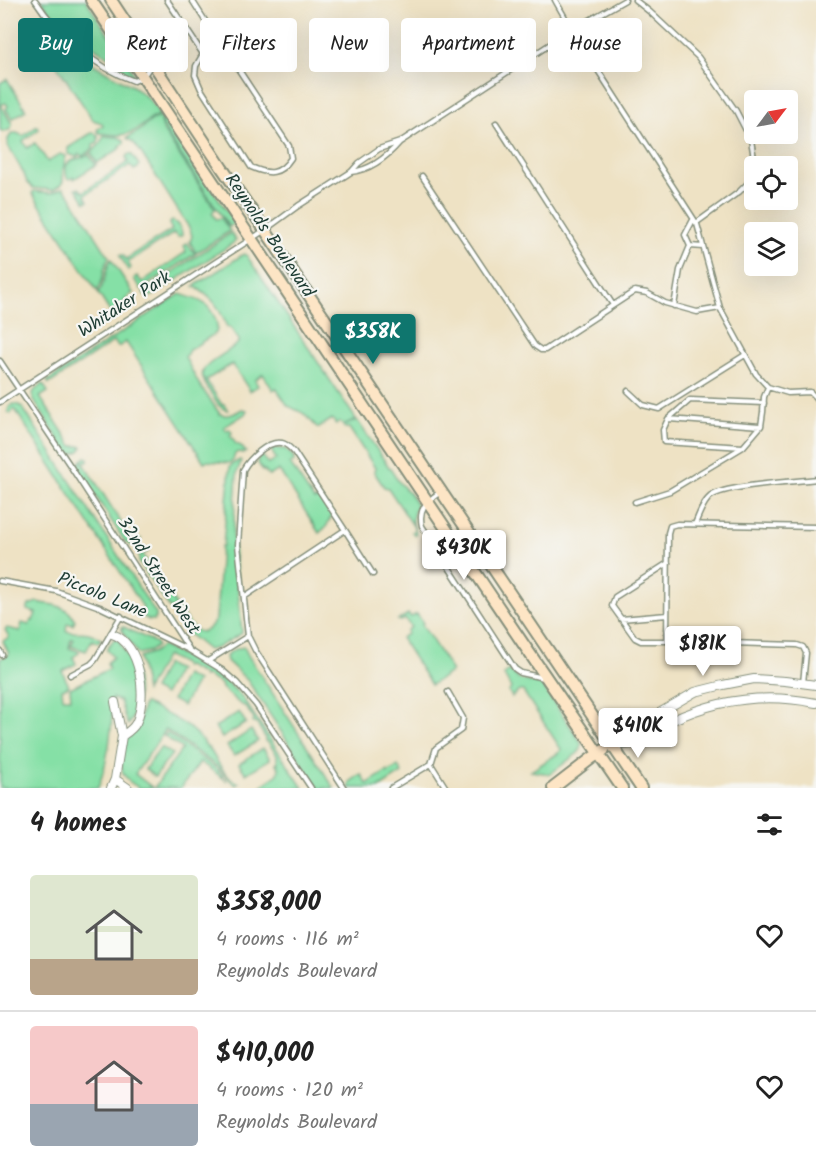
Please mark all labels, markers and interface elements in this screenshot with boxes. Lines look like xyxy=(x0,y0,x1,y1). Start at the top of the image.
chip: Buy xyxy=(18,18,93,72)
chip: Rent xyxy=(105,18,188,72)
chip: Filters xyxy=(200,18,297,72)
chip: New xyxy=(309,18,389,72)
chip: Apartment xyxy=(401,18,536,72)
chip: House xyxy=(548,18,642,72)
north arrow xyxy=(744,90,798,144)
map controls xyxy=(744,90,798,276)
button: locate xyxy=(744,156,798,210)
street label: Reynolds Boulevard xyxy=(216,168,322,305)
button: layers xyxy=(744,222,798,276)
street label: Whitaker Park xyxy=(73,264,178,346)
pin: $358K xyxy=(331,314,415,365)
text: $358K xyxy=(345,317,401,349)
street label: 32nd Street West xyxy=(109,511,208,642)
pin: $430K xyxy=(422,530,506,581)
text: $430K xyxy=(436,533,492,565)
street label: Piccolo Lane xyxy=(53,565,151,627)
pin: $181K xyxy=(661,626,745,677)
text: $181K xyxy=(679,629,727,661)
pin: $410K xyxy=(596,708,680,759)
text: $410K xyxy=(612,711,664,743)
text: 4 homes xyxy=(30,803,127,845)
icon: filters xyxy=(753,808,786,841)
text: $358,000 xyxy=(216,882,321,924)
icon: home xyxy=(78,899,150,971)
icon: heart xyxy=(753,919,786,952)
text: 4 rooms · 116 m² xyxy=(216,924,359,956)
text: Reynolds Boulevard xyxy=(216,956,377,988)
text: $410,000 xyxy=(216,1033,314,1075)
icon: home xyxy=(78,1050,150,1122)
icon: heart xyxy=(753,1070,786,1103)
text: 4 rooms · 120 m² xyxy=(216,1075,363,1107)
text: Reynolds Boulevard xyxy=(216,1107,377,1139)

